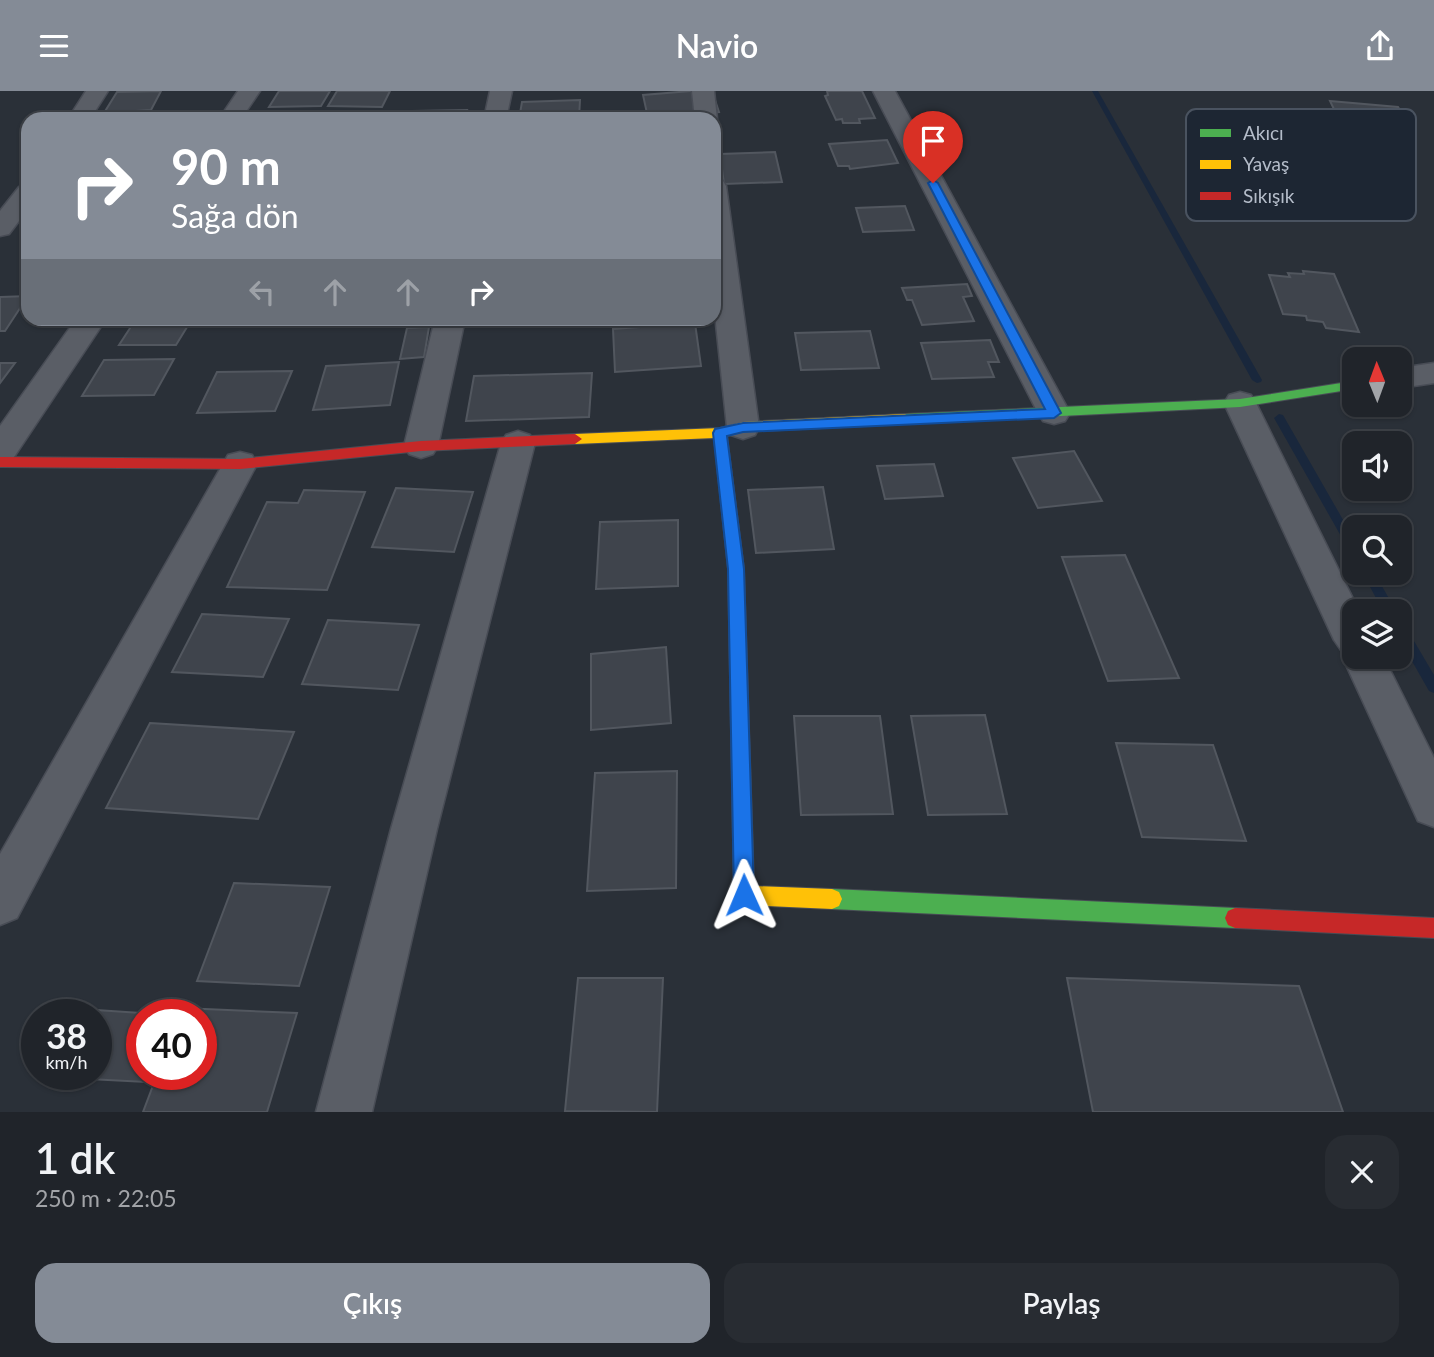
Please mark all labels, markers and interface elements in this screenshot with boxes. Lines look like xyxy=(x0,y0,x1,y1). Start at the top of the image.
text: Navio xyxy=(676,26,758,65)
icon: menu xyxy=(35,27,73,65)
icon: share xyxy=(1361,27,1399,65)
legend xyxy=(1186,109,1416,221)
pin xyxy=(903,111,963,183)
text: Akıcı xyxy=(1243,121,1284,144)
icon: arrive xyxy=(914,122,952,160)
text: 90 m xyxy=(171,137,281,195)
icon: right xyxy=(56,140,147,231)
text: Yavaş xyxy=(1243,152,1289,175)
text: Sıkışık xyxy=(1243,184,1295,207)
text: Sağa dön xyxy=(171,196,299,235)
icon: left xyxy=(243,273,281,311)
icon: ahead xyxy=(316,273,354,311)
icon: ahead xyxy=(389,273,427,311)
icon: right xyxy=(462,273,500,311)
north arrow xyxy=(1342,347,1412,417)
map controls xyxy=(1342,347,1412,669)
button: sound xyxy=(1342,431,1412,501)
button: search xyxy=(1342,515,1412,585)
button: layers xyxy=(1342,599,1412,669)
position arrow xyxy=(707,858,781,932)
speed limit sign: 40 xyxy=(126,999,217,1090)
text: 38 xyxy=(46,1014,87,1056)
text: km/h xyxy=(45,1051,88,1073)
text: 1 dk xyxy=(35,1133,115,1183)
button: close xyxy=(1325,1135,1399,1209)
text: 250 m · 22:05 xyxy=(35,1184,177,1212)
button: Çıkış xyxy=(35,1263,710,1343)
button: Paylaş xyxy=(724,1263,1399,1343)

